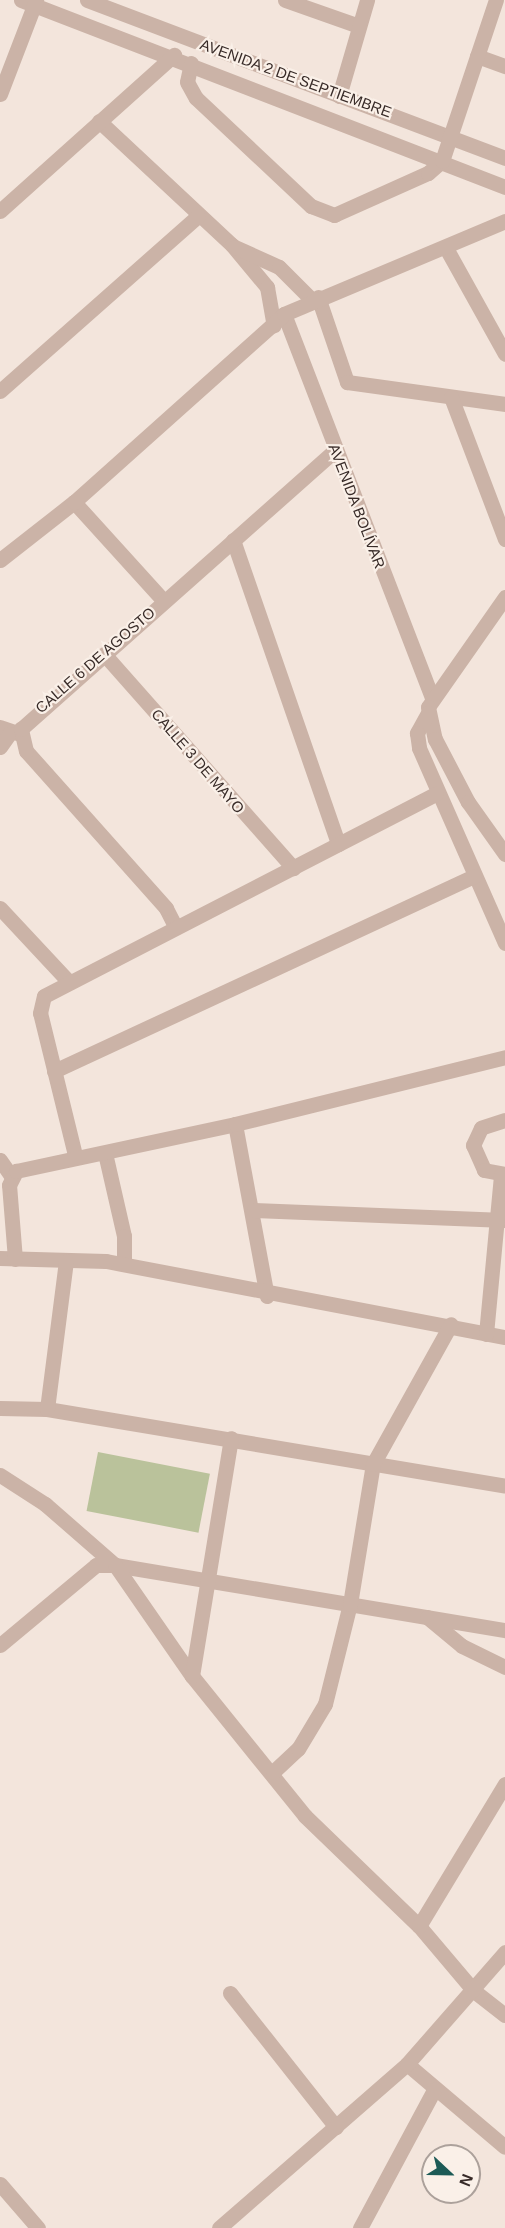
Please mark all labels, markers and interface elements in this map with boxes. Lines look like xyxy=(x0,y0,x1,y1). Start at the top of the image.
street label: AVENIDA 2 DE SEPTIEMBRE xyxy=(197,35,395,121)
street label: AVENIDA BOLÍVAR xyxy=(325,441,389,571)
street label: CALLE 6 DE AGOSTO xyxy=(31,603,159,717)
street label: CALLE 3 DE MAYO xyxy=(148,705,248,817)
north arrow xyxy=(421,2144,481,2204)
text: N xyxy=(456,2172,476,2189)

